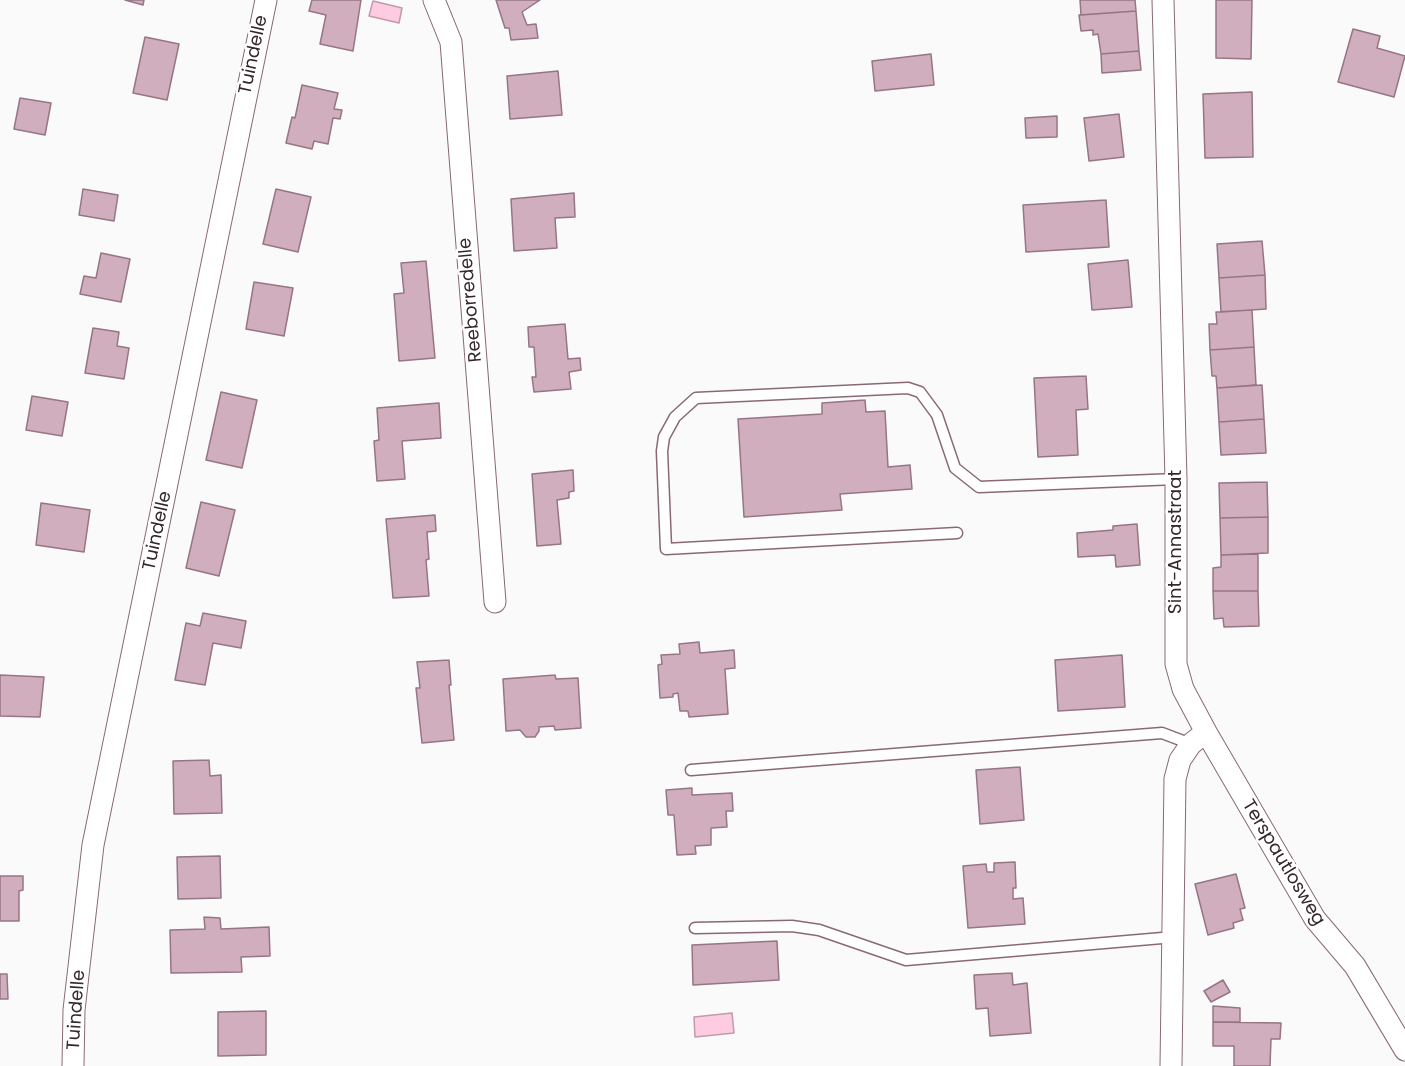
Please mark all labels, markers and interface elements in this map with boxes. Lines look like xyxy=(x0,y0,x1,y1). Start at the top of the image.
street label: Tuindelle xyxy=(235,13,273,97)
street label: Reeborredelle xyxy=(455,237,487,363)
street label: Sint-Annastraat xyxy=(1165,470,1187,614)
street label: Tuindelle xyxy=(139,489,177,573)
street label: Terspautlosweg xyxy=(1237,796,1329,930)
street label: Tuindelle xyxy=(63,969,91,1051)

